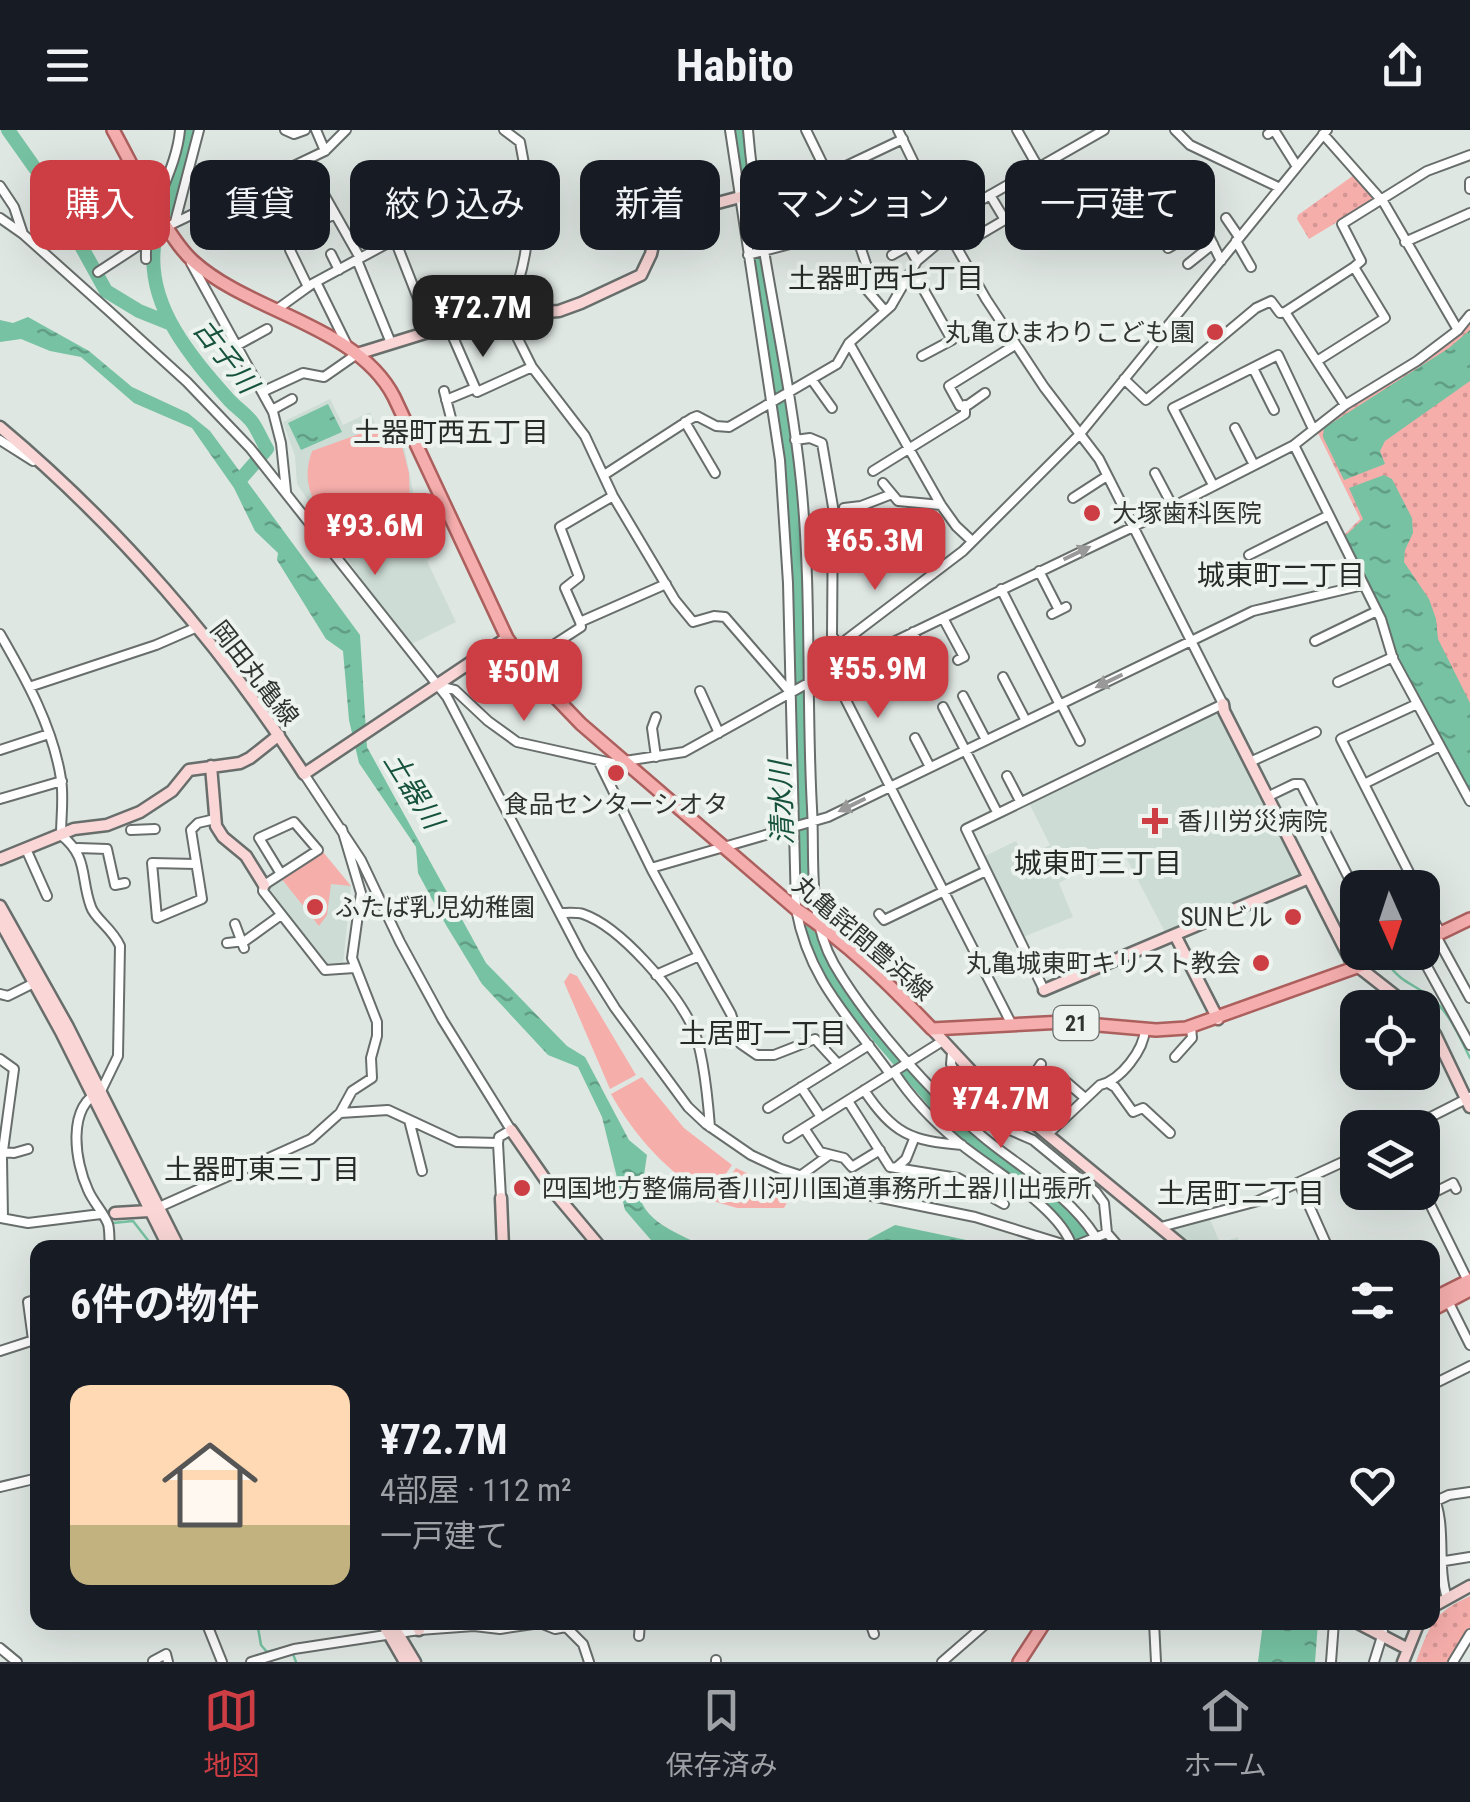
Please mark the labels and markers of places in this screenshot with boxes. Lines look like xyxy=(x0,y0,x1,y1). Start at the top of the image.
pin: ¥72.7M xyxy=(402,275,564,360)
place label: 丸亀ひまわりこども園 xyxy=(945,318,1195,347)
marker: 丸亀ひまわりこども園 xyxy=(1204,321,1226,343)
pin: ¥93.6M xyxy=(294,493,456,578)
place label: 大塚歯科医院 xyxy=(1112,499,1262,528)
marker: 大塚歯科医院 xyxy=(1081,502,1103,524)
pin: ¥65.3M xyxy=(794,508,956,593)
pin: ¥55.9M xyxy=(797,636,959,721)
pin: ¥50M xyxy=(465,639,583,724)
marker: 食品センターシオタ xyxy=(605,762,627,784)
place label: 食品センターシオタ xyxy=(504,790,728,819)
place label: 香川労災病院 xyxy=(1178,807,1328,836)
marker: 香川労災病院 xyxy=(1142,808,1168,834)
place label: ふたば乳児幼稚園 xyxy=(335,893,535,922)
marker: ふたば乳児幼稚園 xyxy=(304,896,326,918)
place label: SUNビル xyxy=(1181,903,1273,932)
marker: SUNビル xyxy=(1282,906,1304,928)
place label: 丸亀城東町キリスト教会 xyxy=(966,949,1241,978)
marker: 丸亀城東町キリスト教会 xyxy=(1250,952,1272,974)
pin: ¥74.7M xyxy=(920,1066,1082,1151)
place label: 四国地方整備局香川河川国道事務所土器川出張所 xyxy=(542,1174,1092,1203)
marker: 四国地方整備局香川河川国道事務所土器川出張所 xyxy=(511,1177,533,1199)

